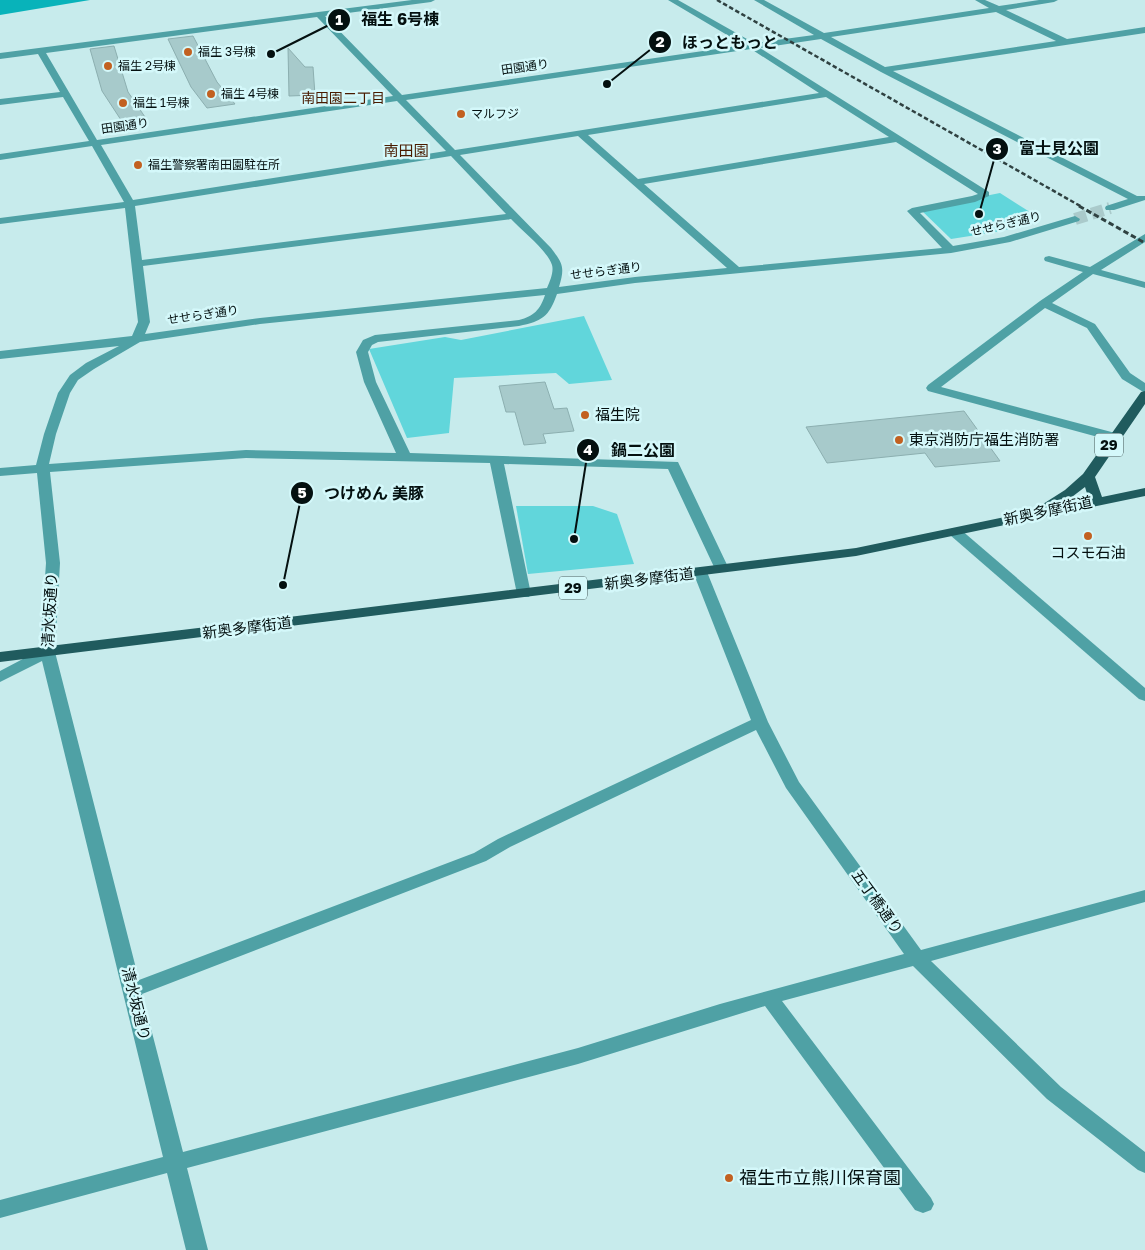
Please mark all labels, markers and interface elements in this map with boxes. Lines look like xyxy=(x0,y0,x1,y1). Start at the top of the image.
callout: 福生 6号棟 xyxy=(326,4,449,35)
text: 福生 6号棟 xyxy=(361,9,439,29)
text: 1 xyxy=(335,10,343,28)
callout: ほっともっと xyxy=(647,27,788,58)
text: 2 xyxy=(655,32,665,50)
text: ほっともっと xyxy=(682,32,778,52)
place label: 福生 3号棟 xyxy=(198,44,256,59)
marker: 福生 3号棟 xyxy=(182,46,194,58)
street label: 田園通り xyxy=(500,56,550,77)
place label: 福生 2号棟 xyxy=(118,58,176,73)
marker: 福生 2号棟 xyxy=(102,60,114,72)
place label: 福生 4号棟 xyxy=(221,86,279,101)
marker: 福生 4号棟 xyxy=(205,88,217,100)
district label: 南田園二丁目 xyxy=(301,89,385,106)
place label: 福生 1号棟 xyxy=(133,95,190,110)
marker: 福生 1号棟 xyxy=(117,97,129,109)
place label: マルフジ xyxy=(471,106,519,121)
marker: マルフジ xyxy=(455,108,467,120)
street label: 田園通り xyxy=(100,115,150,136)
callout: 富士見公園 xyxy=(984,133,1109,164)
text: 富士見公園 xyxy=(1019,138,1099,158)
text: 3 xyxy=(992,139,1002,157)
district label: 南田園 xyxy=(383,141,429,159)
place label: 福生警察署南田園駐在所 xyxy=(148,157,280,172)
marker: 福生警察署南田園駐在所 xyxy=(132,159,144,171)
street label: せせらぎ通り xyxy=(969,208,1043,239)
street label: せせらぎ通り xyxy=(569,259,643,282)
street label: せせらぎ通り xyxy=(166,302,240,327)
place label: 福生院 xyxy=(595,405,640,423)
marker: 福生院 xyxy=(579,409,591,421)
place label: 東京消防庁福生消防署 xyxy=(909,430,1059,448)
marker: 東京消防庁福生消防署 xyxy=(893,434,905,446)
road number: 29 xyxy=(1095,434,1123,456)
callout: 鍋二公園 xyxy=(576,435,685,466)
text: 4 xyxy=(583,440,593,458)
text: 鍋二公園 xyxy=(611,440,675,460)
callout: つけめん 美豚 xyxy=(289,478,434,509)
text: 5 xyxy=(297,483,307,501)
text: つけめん 美豚 xyxy=(324,483,424,503)
street label: 新奥多摩街道 xyxy=(1002,492,1094,528)
marker: コスモ石油 xyxy=(1082,530,1094,542)
place label: コスモ石油 xyxy=(1050,543,1126,561)
street label: 新奥多摩街道 xyxy=(603,564,695,592)
street label: 清水坂通り xyxy=(38,572,60,648)
road number: 29 xyxy=(559,576,587,600)
street label: 新奥多摩街道 xyxy=(201,613,293,641)
street label: 五丁橋通り xyxy=(848,866,907,937)
street label: 清水坂通り xyxy=(119,965,155,1042)
place label: 福生市立熊川保育園 xyxy=(739,1166,901,1188)
marker: 福生市立熊川保育園 xyxy=(723,1172,735,1184)

